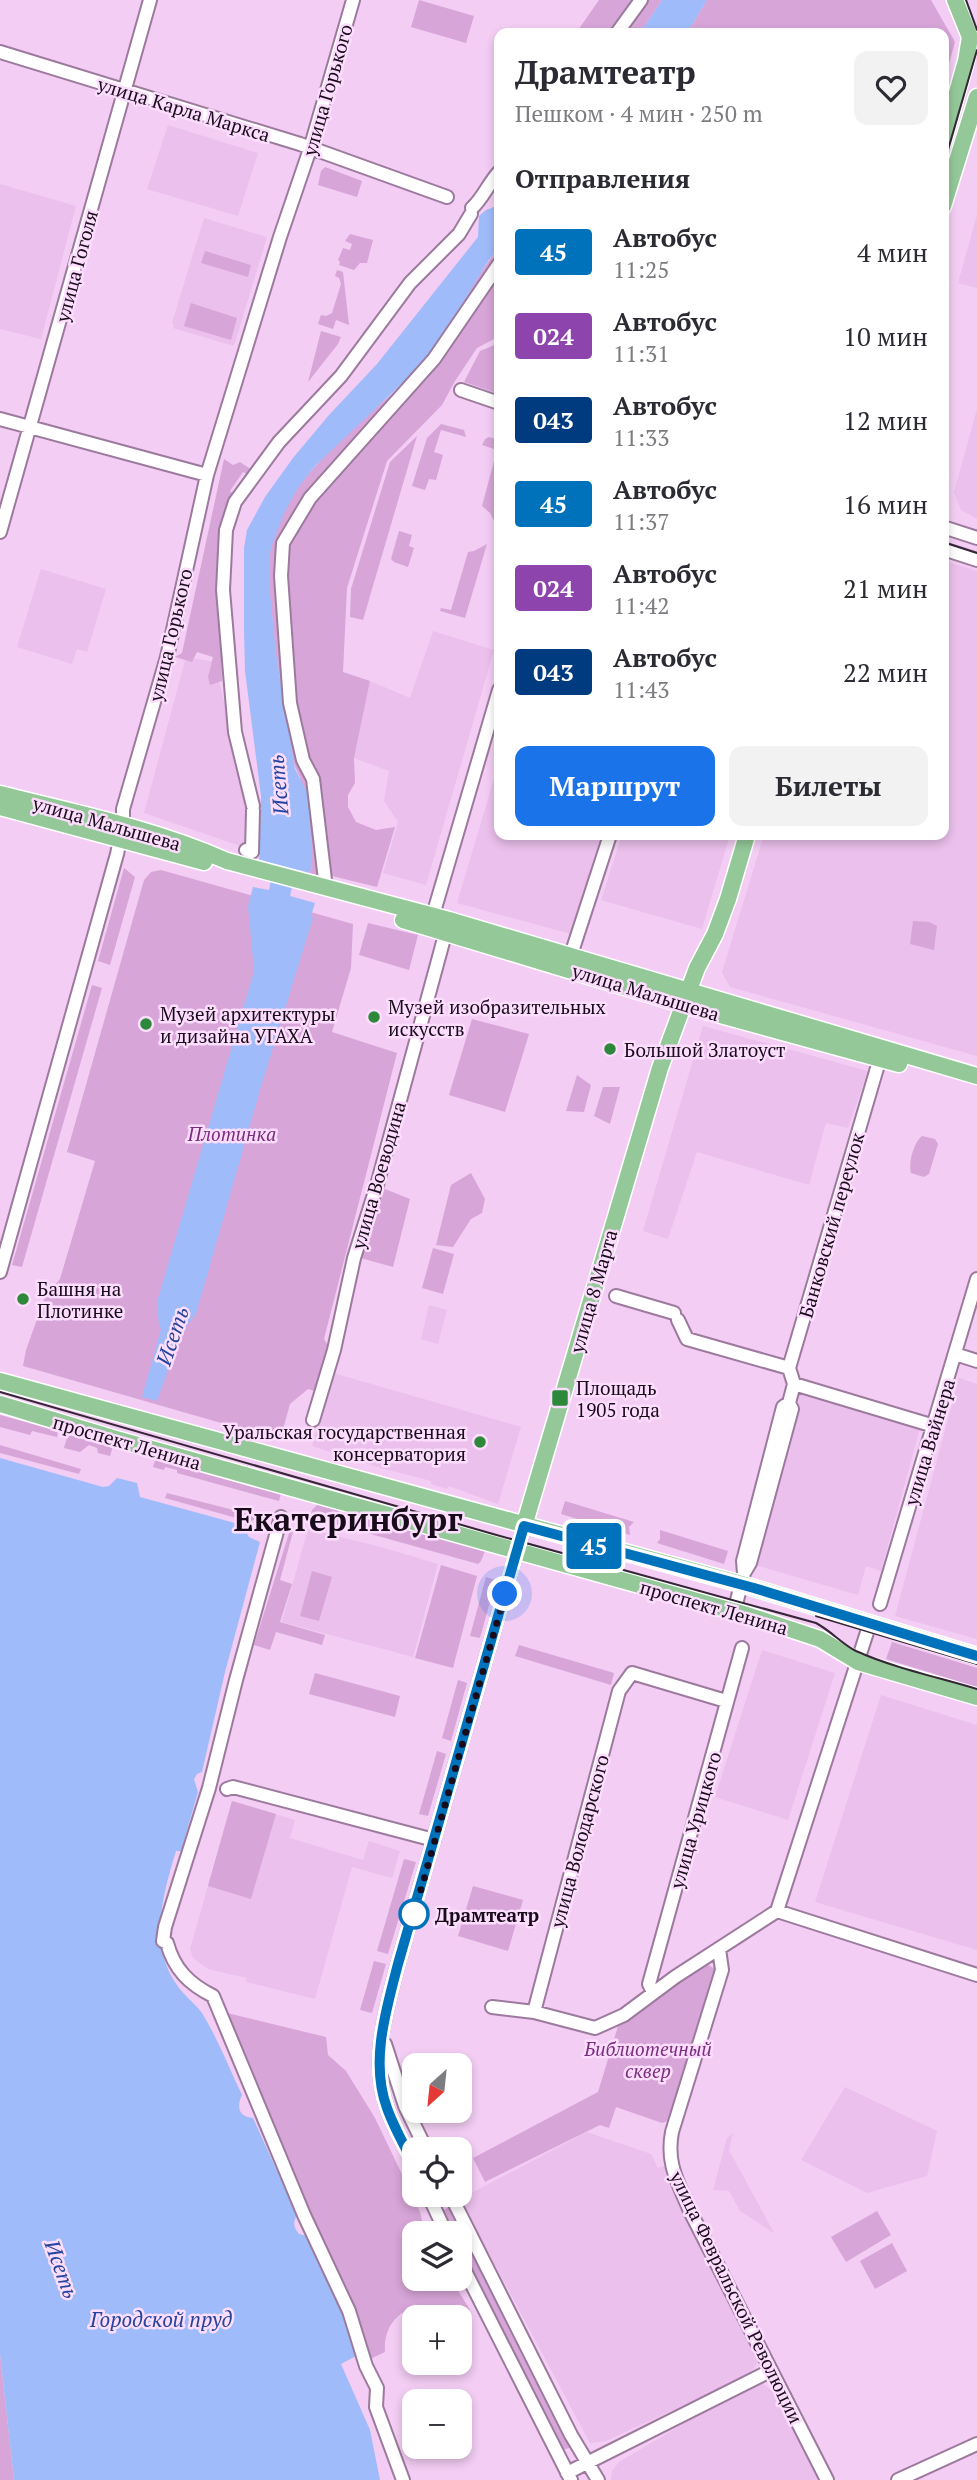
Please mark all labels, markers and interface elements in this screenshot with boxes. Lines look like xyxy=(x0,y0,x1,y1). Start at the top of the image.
street label: улица Горького xyxy=(296,21,358,160)
text: Драмтеатр xyxy=(515,50,696,93)
button: heart xyxy=(854,51,928,125)
street label: улица Карла Маркса xyxy=(94,71,274,147)
text: Пешком · 4 мин · 250 m xyxy=(515,98,762,129)
text: Отправления xyxy=(515,161,690,195)
street label: улица Гоголя xyxy=(49,207,103,326)
text: Автобус xyxy=(613,220,717,254)
text: 4 мин xyxy=(857,235,928,269)
text: 45 xyxy=(540,236,567,268)
text: 11:25 xyxy=(613,254,670,285)
text: Автобус xyxy=(613,304,717,338)
text: 10 мин xyxy=(843,319,928,353)
text: 024 xyxy=(533,320,574,352)
text: 11:31 xyxy=(613,338,670,369)
text: Автобус xyxy=(613,388,717,422)
text: 12 мин xyxy=(843,403,928,437)
text: 043 xyxy=(533,404,574,436)
text: 11:33 xyxy=(613,422,670,453)
text: Автобус xyxy=(613,472,717,506)
text: 16 мин xyxy=(843,487,928,521)
text: 45 xyxy=(540,488,567,520)
text: 11:37 xyxy=(613,506,670,537)
text: Автобус xyxy=(613,556,717,590)
street label: улица Горького xyxy=(142,566,197,705)
text: 21 мин xyxy=(843,571,928,605)
text: 024 xyxy=(533,572,574,604)
text: 11:42 xyxy=(613,590,670,621)
text: Автобус xyxy=(613,640,717,674)
text: 22 мин xyxy=(843,655,928,689)
text: 043 xyxy=(533,656,574,688)
text: 11:43 xyxy=(613,674,670,705)
button: Маршрут xyxy=(515,746,715,826)
button: Билеты xyxy=(729,746,928,826)
water label: Исеть xyxy=(261,754,295,817)
street label: улица Малышева xyxy=(29,790,184,856)
street label: улица Малышева xyxy=(568,957,723,1026)
place label: Музей изобразительных искусств xyxy=(388,994,606,1041)
place label: Музей архитектуры и дизайна УГАХА xyxy=(160,1001,336,1048)
marker: Музей изобразительных искусств xyxy=(366,1009,382,1025)
marker: Музей архитектуры и дизайна УГАХА xyxy=(138,1016,154,1032)
place label: Большой Златоуст xyxy=(624,1037,785,1062)
marker: Большой Златоуст xyxy=(602,1041,618,1057)
street label: улица Воеводина xyxy=(345,1098,411,1253)
park label: Плотинка xyxy=(187,1121,276,1146)
street label: Банковский переулок xyxy=(793,1129,870,1321)
street label: улица 8 Марта xyxy=(563,1226,623,1357)
place label: Башня на Плотинке xyxy=(37,1276,123,1323)
marker: Башня на Плотинке xyxy=(15,1291,31,1307)
water label: Исеть xyxy=(149,1303,195,1370)
place label: Площадь 1905 года xyxy=(576,1375,660,1422)
street label: улица Вайнера xyxy=(898,1375,960,1509)
marker: Площадь 1905 года xyxy=(550,1388,570,1408)
street label: проспект Ленина xyxy=(50,1409,204,1475)
place label: Уральская государственная консерватория xyxy=(223,1419,466,1466)
marker: Уральская государственная консерватория xyxy=(472,1434,488,1450)
district label: Екатеринбург xyxy=(233,1497,463,1540)
line badge: 45 xyxy=(562,1523,626,1569)
text: 45 xyxy=(580,1530,608,1562)
street label: проспект Ленина xyxy=(637,1574,791,1640)
your location xyxy=(487,1576,522,1611)
street label: улица Урицкого xyxy=(663,1749,726,1892)
street label: улица Володарского xyxy=(544,1752,614,1931)
marker: Драмтеатр xyxy=(399,1899,429,1929)
place label: Драмтеатр xyxy=(435,1902,539,1927)
park label: Библиотечный сквер xyxy=(583,2036,712,2083)
north arrow xyxy=(402,2053,472,2123)
map controls xyxy=(402,2053,472,2459)
button: locate xyxy=(402,2137,472,2207)
street label: улица Февральской Революции xyxy=(664,2166,809,2427)
button: layers xyxy=(402,2221,472,2291)
water label: Исеть xyxy=(38,2235,85,2302)
water label: Городской пруд xyxy=(89,2305,233,2333)
button: + xyxy=(402,2305,472,2375)
button: − xyxy=(402,2389,472,2459)

